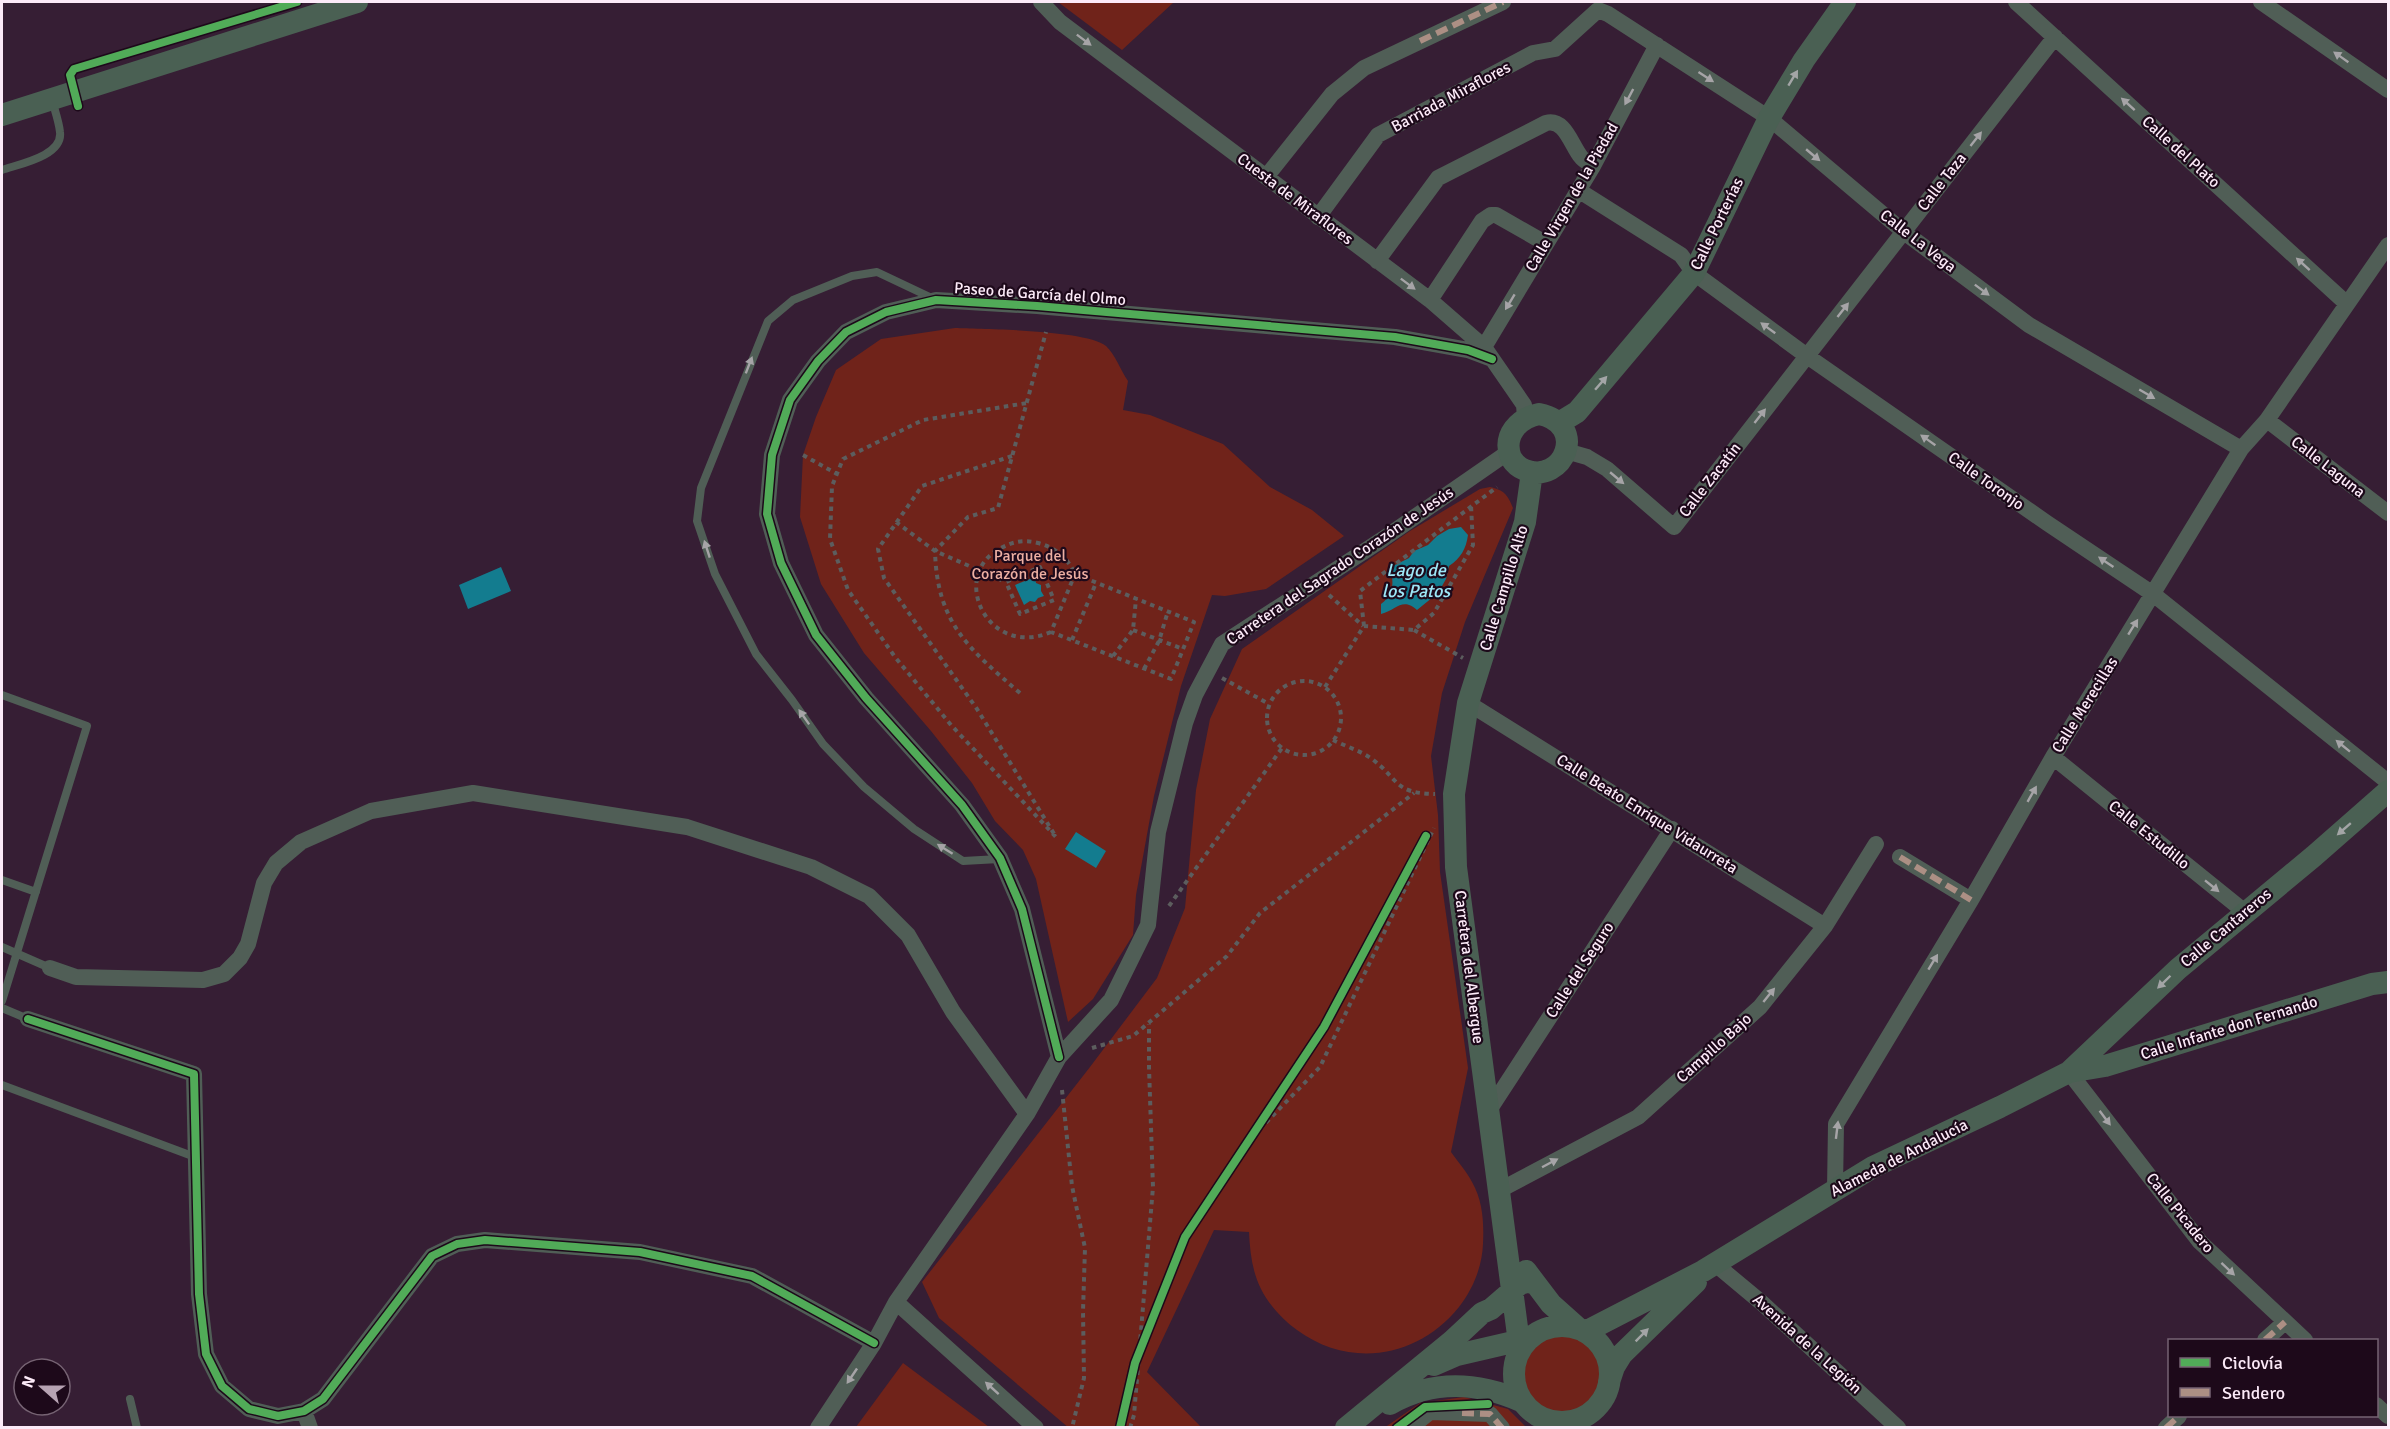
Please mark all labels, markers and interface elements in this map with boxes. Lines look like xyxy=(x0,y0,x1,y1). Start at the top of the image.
one-way arrow xyxy=(1076,34,1092,46)
one-way arrow xyxy=(2333,51,2349,63)
street label: Barriada Miraflores xyxy=(1388,57,1514,137)
one-way arrow xyxy=(1787,70,1798,86)
one-way arrow xyxy=(1698,71,1714,82)
one-way arrow xyxy=(1624,89,1634,106)
one-way arrow xyxy=(2121,97,2136,111)
street label: Calle del Plato xyxy=(2138,112,2224,192)
street label: Calle Virgen de la Piedad xyxy=(1521,119,1623,275)
one-way arrow xyxy=(1969,131,1982,147)
street label: Cuesta de Miraflores xyxy=(1233,149,1357,249)
one-way arrow xyxy=(1805,149,1821,162)
street label: Calle Taza xyxy=(1913,149,1971,215)
street label: Calle Porterías xyxy=(1686,174,1748,274)
street label: Calle La Vega xyxy=(1876,205,1960,277)
one-way arrow xyxy=(2296,258,2311,271)
street label: Paseo de García del Olmo xyxy=(953,278,1127,310)
one-way arrow xyxy=(1399,278,1415,290)
one-way arrow xyxy=(1974,284,1989,296)
one-way arrow xyxy=(1505,294,1516,310)
one-way arrow xyxy=(1836,302,1848,317)
one-way arrow xyxy=(1761,322,1776,334)
one-way arrow xyxy=(745,356,755,374)
one-way arrow xyxy=(1594,376,1608,391)
one-way arrow xyxy=(2139,389,2156,399)
one-way arrow xyxy=(1754,408,1766,423)
street label: Calle Laguna xyxy=(2287,432,2369,502)
one-way arrow xyxy=(1920,434,1936,446)
street label: Calle Zacatín xyxy=(1675,439,1745,521)
street label: Calle Toronjo xyxy=(1944,447,2028,515)
one-way arrow xyxy=(1609,471,1624,484)
street label: Carretera del Sagrado Corazón de Jesús xyxy=(1223,482,1457,650)
street label: Calle Campillo Alto xyxy=(1475,523,1533,653)
one-way arrow xyxy=(701,540,711,558)
park label: Parque del Corazón de Jesús xyxy=(971,546,1089,584)
one-way arrow xyxy=(2097,557,2114,568)
water label: Lago de los Patos xyxy=(1382,559,1452,602)
one-way arrow xyxy=(2127,619,2138,635)
street label: Calle Merecillas xyxy=(2048,653,2122,757)
one-way arrow xyxy=(798,709,810,725)
one-way arrow xyxy=(2335,739,2351,752)
street label: Calle Beato Enrique Vidaurreta xyxy=(1553,750,1741,878)
one-way arrow xyxy=(2026,786,2037,802)
street label: Calle Estudillo xyxy=(2104,796,2194,874)
one-way arrow xyxy=(2337,822,2352,836)
one-way arrow xyxy=(937,844,953,855)
one-way arrow xyxy=(2205,880,2220,892)
street label: Calle Cantareros xyxy=(2176,884,2276,972)
street label: Carretera del Albergue xyxy=(1450,889,1488,1045)
street label: Calle del Seguro xyxy=(1541,918,1619,1022)
one-way arrow xyxy=(1928,954,1939,970)
one-way arrow xyxy=(2157,975,2171,989)
one-way arrow xyxy=(1763,987,1775,1002)
street label: Calle Infante don Fernando xyxy=(2138,992,2320,1064)
street label: Campillo Bajo xyxy=(1672,1009,1756,1087)
one-way arrow xyxy=(2099,1110,2111,1126)
street label: Alameda de Andalucía xyxy=(1827,1115,1971,1201)
one-way arrow xyxy=(1832,1121,1842,1140)
one-way arrow xyxy=(1542,1158,1559,1168)
street label: Calle Picadero xyxy=(2142,1169,2218,1257)
one-way arrow xyxy=(2220,1262,2235,1275)
street label: Avenida de la Legión xyxy=(1748,1290,1866,1398)
one-way arrow xyxy=(1634,1328,1649,1342)
legend xyxy=(2168,1339,2378,1417)
text: Ciclovía xyxy=(2222,1352,2283,1374)
north arrow xyxy=(12,1357,72,1417)
one-way arrow xyxy=(846,1368,857,1385)
text: N xyxy=(18,1373,40,1391)
one-way arrow xyxy=(985,1381,1000,1395)
text: Sendero xyxy=(2222,1382,2285,1404)

